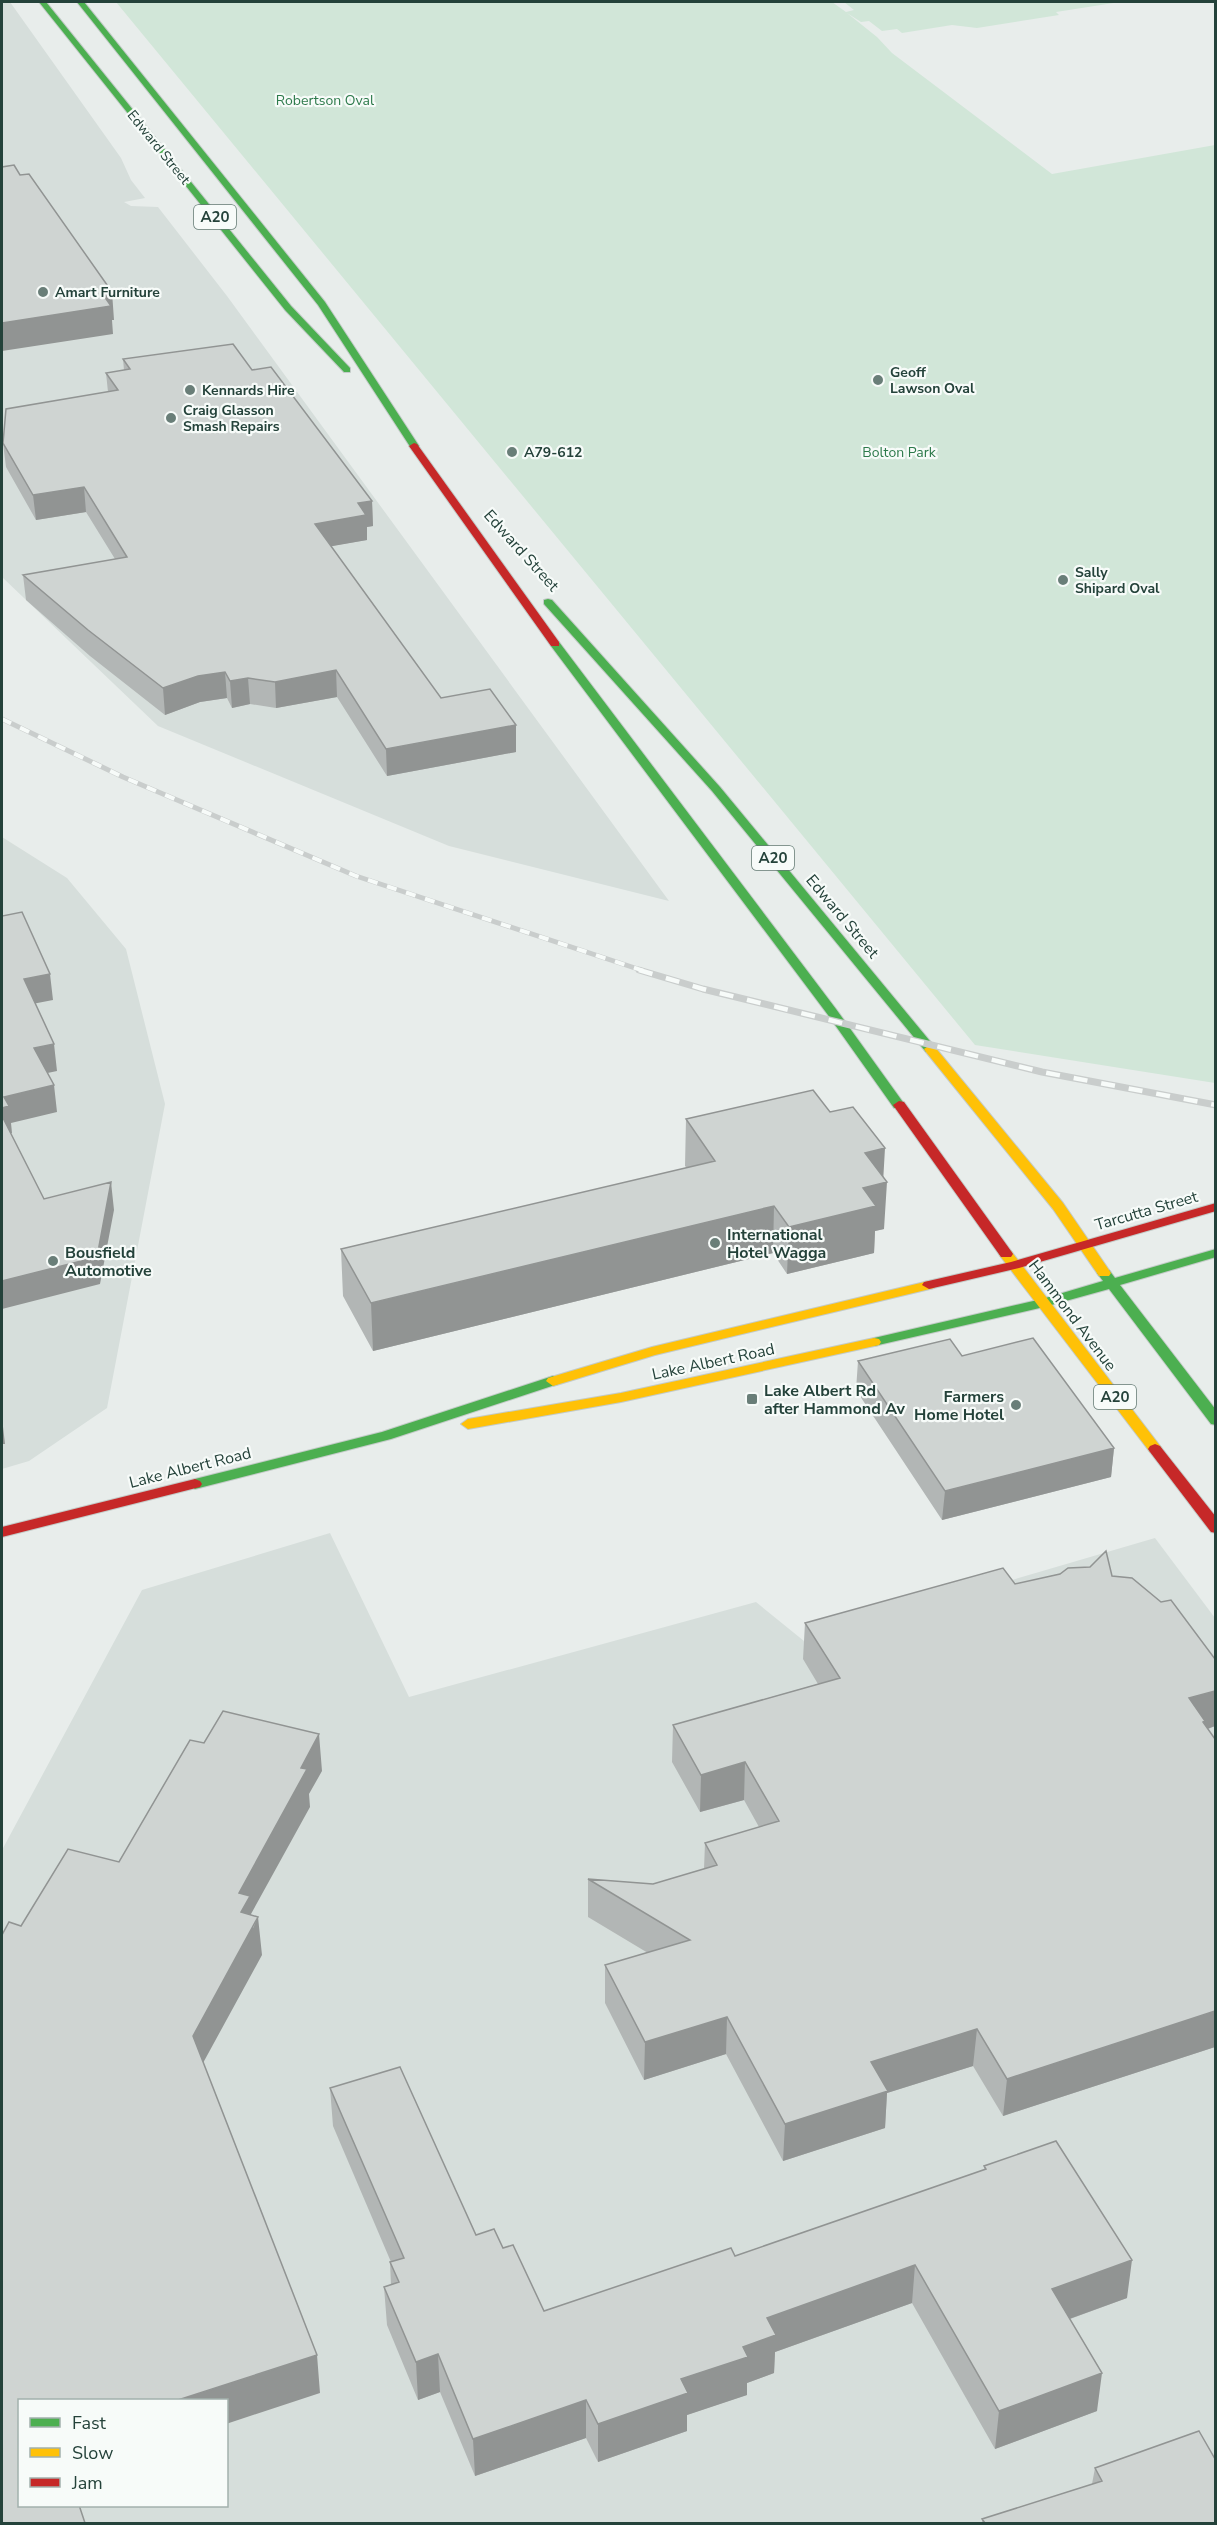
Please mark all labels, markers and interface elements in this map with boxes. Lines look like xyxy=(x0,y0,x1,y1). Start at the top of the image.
park label: Robertson Oval xyxy=(276,91,375,110)
street label: Edward Street xyxy=(123,106,194,188)
road number: A20 xyxy=(194,205,236,229)
place label: Amart Furniture xyxy=(55,283,160,302)
marker: Amart Furniture xyxy=(36,285,50,299)
place label: Geoff Lawson Oval xyxy=(890,363,975,398)
marker: Geoff Lawson Oval xyxy=(871,373,885,387)
place label: Kennards Hire xyxy=(202,381,295,400)
marker: Kennards Hire xyxy=(183,383,197,397)
place label: Craig Glasson Smash Repairs xyxy=(183,401,280,436)
marker: Craig Glasson Smash Repairs xyxy=(164,411,178,425)
place label: A79-612 xyxy=(524,443,583,462)
park label: Bolton Park xyxy=(862,443,937,462)
marker: A79-612 xyxy=(505,445,519,459)
street label: Edward Street xyxy=(479,505,564,597)
place label: Sally Shipard Oval xyxy=(1075,563,1160,598)
marker: Sally Shipard Oval xyxy=(1056,573,1070,587)
road number: A20 xyxy=(752,846,794,870)
street label: Edward Street xyxy=(801,870,884,964)
street label: Tarcutta Street xyxy=(1092,1186,1201,1236)
place label: International Hotel Wagga xyxy=(727,1224,826,1264)
marker: International Hotel Wagga xyxy=(708,1236,722,1250)
place label: Bousfield Automotive xyxy=(65,1242,152,1282)
marker: Bousfield Automotive xyxy=(46,1254,60,1268)
street label: Hammond Avenue xyxy=(1023,1255,1121,1376)
street label: Lake Albert Road xyxy=(650,1338,777,1386)
place label: Lake Albert Rd after Hammond Av xyxy=(764,1380,906,1420)
road number: A20 xyxy=(1094,1385,1136,1409)
place label: Farmers Home Hotel xyxy=(914,1386,1004,1426)
marker: Lake Albert Rd after Hammond Av xyxy=(745,1392,759,1406)
marker: Farmers Home Hotel xyxy=(1009,1398,1023,1412)
street label: Lake Albert Road xyxy=(127,1442,254,1494)
legend xyxy=(18,2399,228,2507)
text: Fast xyxy=(72,2411,107,2435)
text: Slow xyxy=(72,2441,113,2465)
text: Jam xyxy=(71,2471,103,2495)

